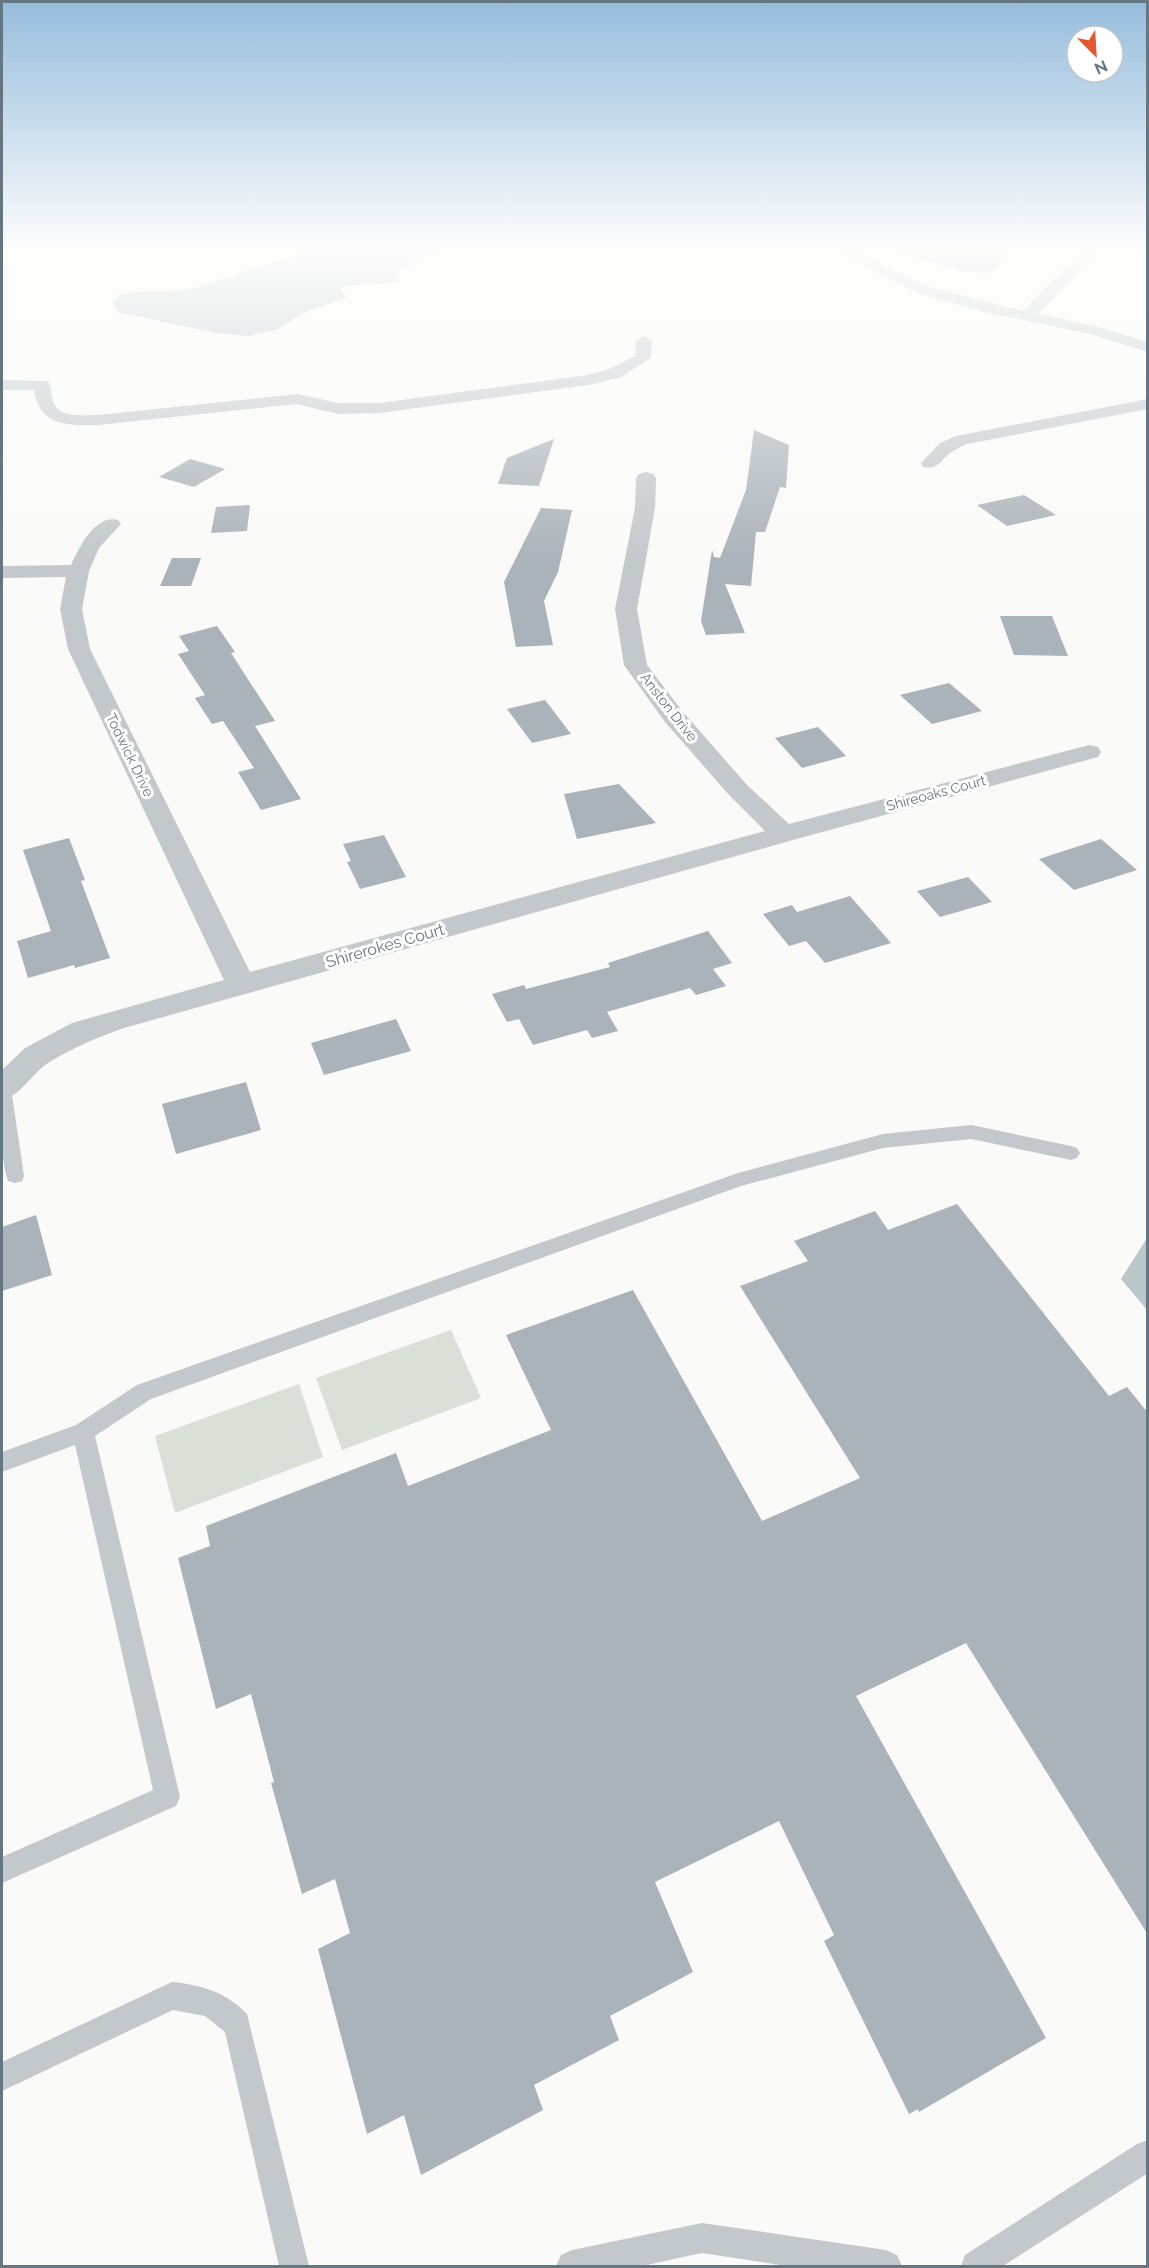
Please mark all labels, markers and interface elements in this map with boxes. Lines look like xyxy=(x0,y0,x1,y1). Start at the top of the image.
north arrow xyxy=(1065,24,1125,84)
text: N xyxy=(1091,56,1110,78)
street label: Anston Drive xyxy=(637,670,701,744)
street label: Todwick Drive xyxy=(103,711,157,799)
street label: Shireoaks Court xyxy=(885,772,988,814)
street label: Shirerokes Court xyxy=(324,919,447,971)

